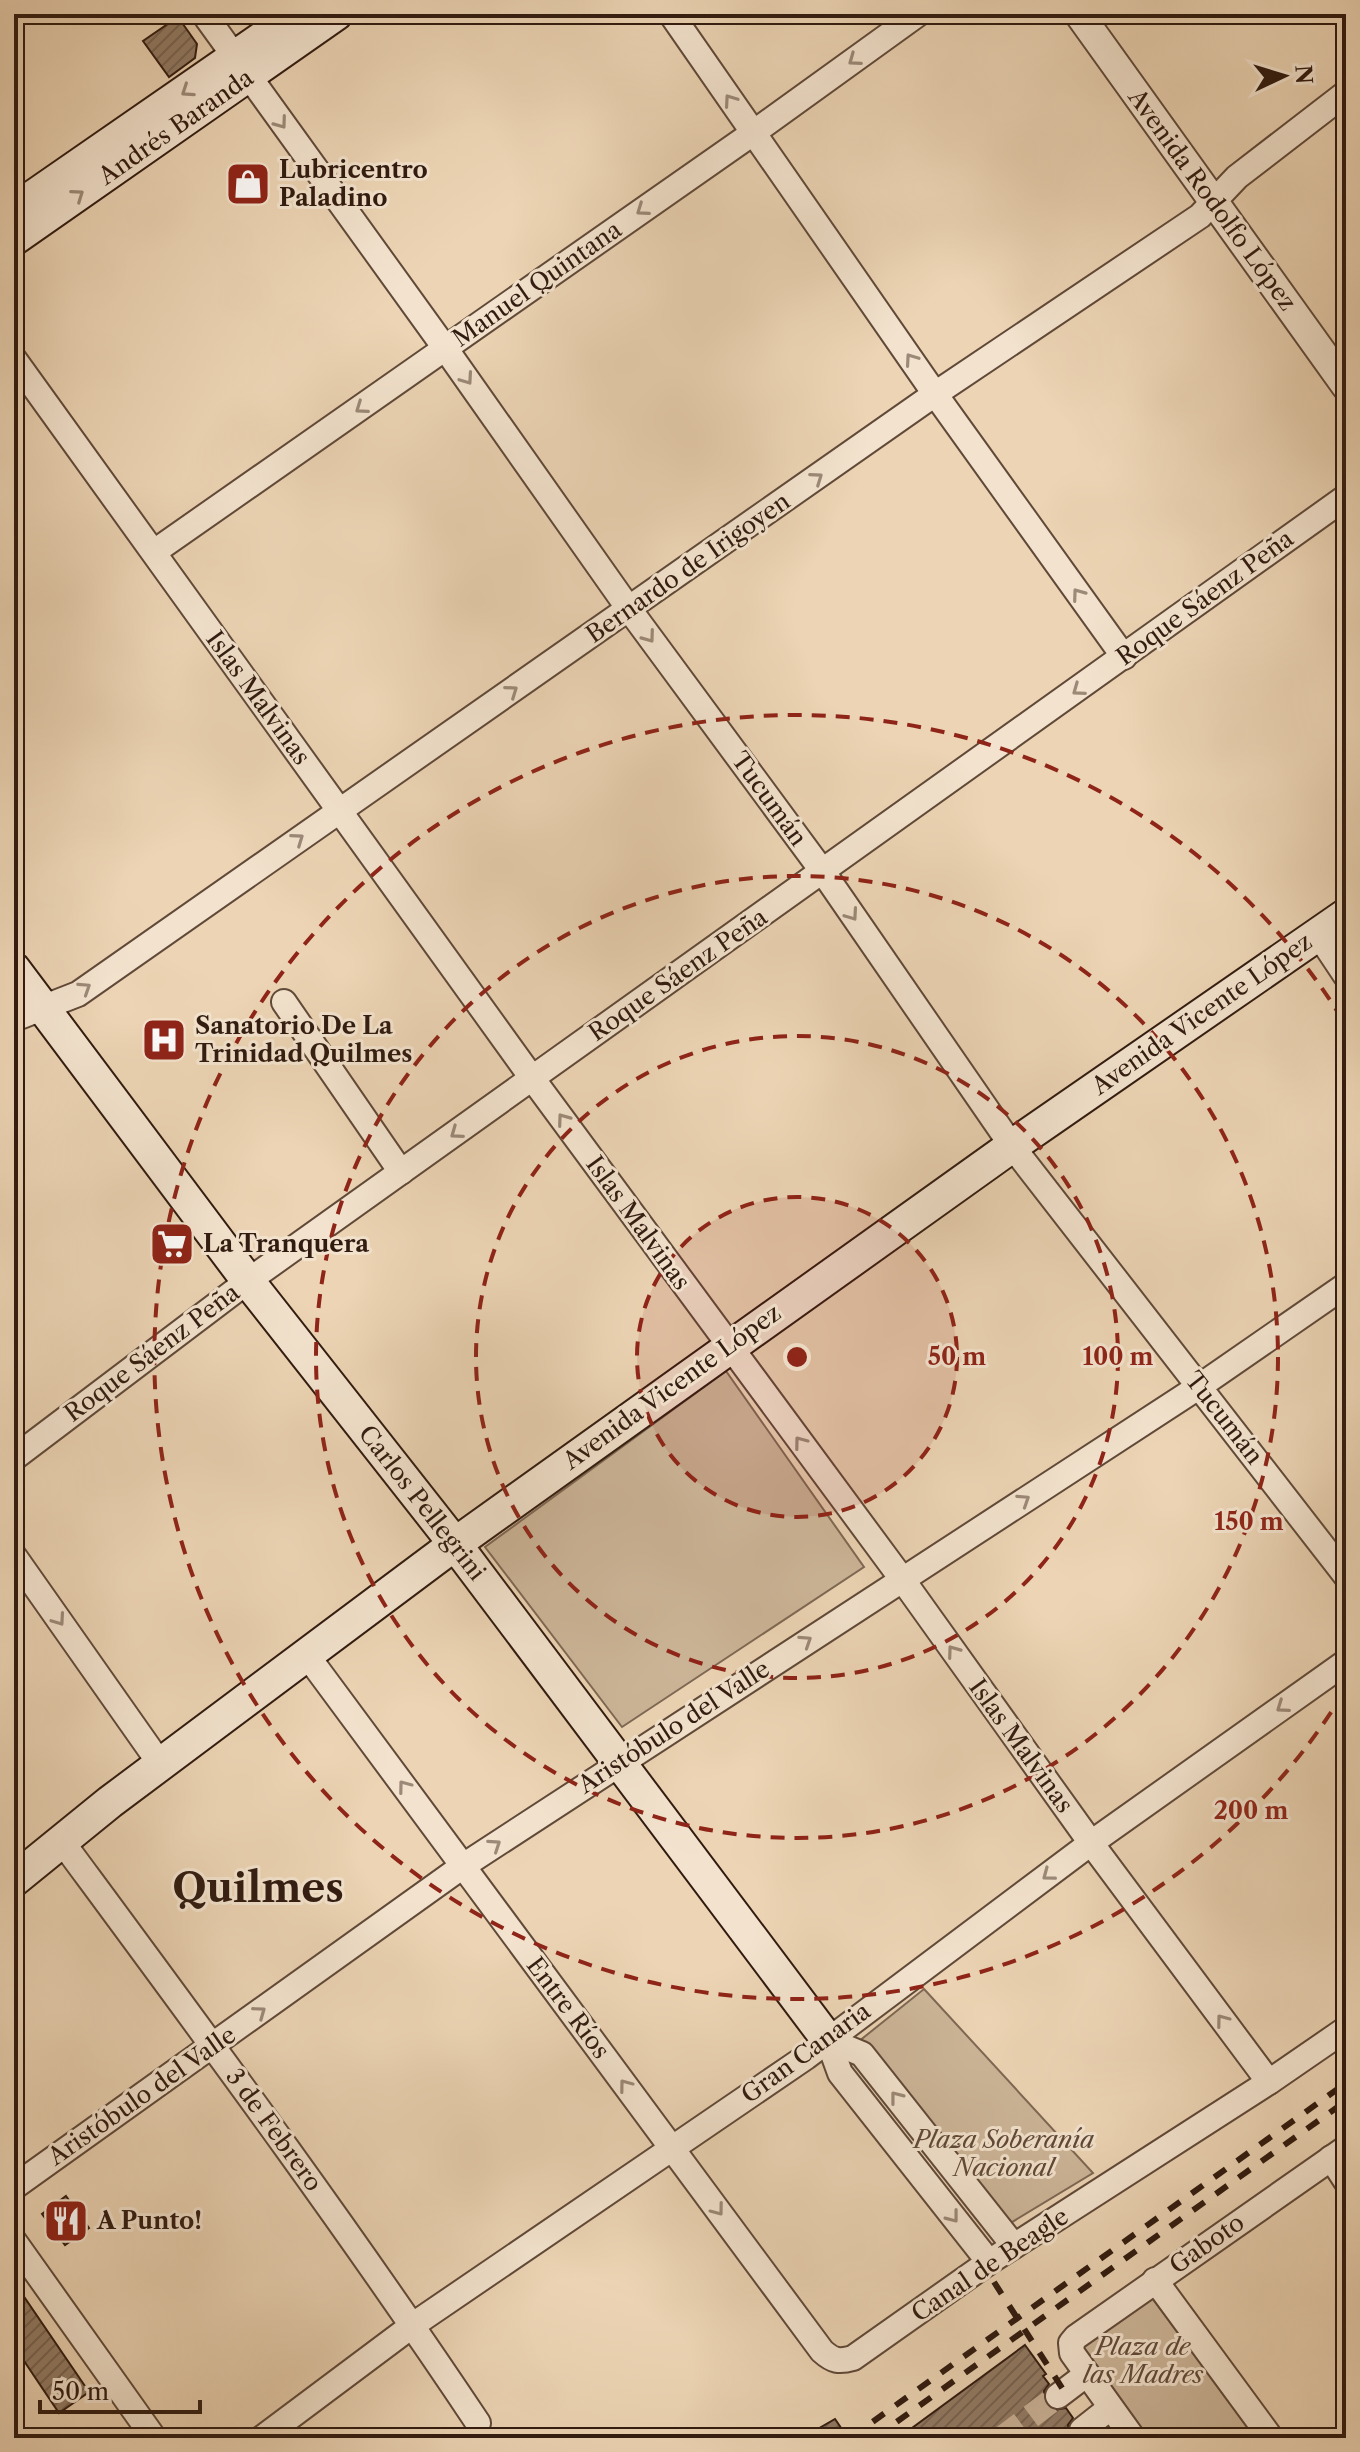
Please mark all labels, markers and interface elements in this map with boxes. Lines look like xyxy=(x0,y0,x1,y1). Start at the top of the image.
north arrow xyxy=(1244,36,1324,116)
one-way arrow xyxy=(849,50,863,65)
street label: Andrés Baranda xyxy=(92,62,259,191)
text: N xyxy=(1289,64,1318,85)
one-way arrow xyxy=(181,81,195,96)
street label: Avenida Rodolfo López xyxy=(1122,82,1303,316)
one-way arrow xyxy=(725,95,740,109)
one-way arrow xyxy=(272,115,286,129)
place label: Lubricentro Paladino xyxy=(279,155,428,212)
shop icon: Lubricentro Paladino xyxy=(224,160,272,208)
one-way arrow xyxy=(70,190,84,205)
one-way arrow xyxy=(637,200,651,215)
street label: Manuel Quintana xyxy=(447,214,627,353)
one-way arrow xyxy=(906,354,921,368)
one-way arrow xyxy=(457,370,472,384)
one-way arrow xyxy=(355,398,369,413)
one-way arrow xyxy=(808,473,822,488)
street label: Bernardo de Irigoyen xyxy=(580,486,795,649)
street label: Roque Sáenz Peña xyxy=(1111,524,1299,671)
one-way arrow xyxy=(1073,588,1088,602)
street label: Islas Malvinas xyxy=(200,625,317,770)
one-way arrow xyxy=(640,628,654,643)
one-way arrow xyxy=(1072,680,1087,695)
one-way arrow xyxy=(503,686,517,701)
street label: Tucumán xyxy=(726,746,813,851)
one-way arrow xyxy=(290,834,304,849)
street label: Roque Sáenz Peña xyxy=(583,902,773,1047)
one-way arrow xyxy=(842,906,857,920)
street label: Avenida Vicente López xyxy=(1085,927,1317,1101)
one-way arrow xyxy=(77,983,91,998)
place label: Sanatorio De La Trinidad Quilmes xyxy=(195,1011,412,1068)
hospital icon: Sanatorio De La Trinidad Quilmes xyxy=(140,1016,188,1064)
one-way arrow xyxy=(558,1114,572,1128)
one-way arrow xyxy=(450,1123,464,1138)
street label: Islas Malvinas xyxy=(580,1150,697,1295)
supermarket icon: La Tranquera xyxy=(148,1220,196,1268)
place label: La Tranquera xyxy=(203,1229,370,1258)
street label: Roque Sáenz Peña xyxy=(59,1277,245,1428)
street label: Avenida Vicente López xyxy=(556,1298,786,1476)
text: 50 m xyxy=(928,1342,986,1371)
text: 100 m xyxy=(1082,1342,1154,1371)
centre of rings xyxy=(783,1343,811,1371)
street label: Tucumán xyxy=(1179,1366,1269,1470)
street label: Carlos Pellegrini xyxy=(353,1419,492,1586)
one-way arrow xyxy=(795,1436,809,1450)
one-way arrow xyxy=(1016,1494,1030,1509)
text: 150 m xyxy=(1214,1507,1284,1536)
one-way arrow xyxy=(49,1612,64,1626)
one-way arrow xyxy=(797,1636,812,1651)
one-way arrow xyxy=(949,1646,963,1660)
street label: Aristóbulo del Valle xyxy=(572,1654,775,1800)
street label: Islas Malvinas xyxy=(963,1673,1080,1818)
one-way arrow xyxy=(1277,1697,1291,1712)
one-way arrow xyxy=(399,1780,413,1795)
text: 200 m xyxy=(1214,1796,1288,1825)
one-way arrow xyxy=(486,1840,501,1855)
district label: Quilmes xyxy=(172,1863,344,1912)
one-way arrow xyxy=(1042,1865,1057,1879)
street label: Entre Ríos xyxy=(521,1951,616,2064)
street label: Gran Canaria xyxy=(736,1996,876,2109)
one-way arrow xyxy=(252,2007,266,2022)
one-way arrow xyxy=(1218,2014,1232,2028)
street label: Aristóbulo del Valle xyxy=(42,2020,241,2172)
street label: 3 de Febrero xyxy=(220,2063,329,2197)
one-way arrow xyxy=(620,2079,635,2093)
one-way arrow xyxy=(892,2091,906,2106)
park label: Plaza Soberanía Nacional xyxy=(912,2125,1094,2182)
restaurant icon: A Punto! xyxy=(42,2197,90,2245)
one-way arrow xyxy=(708,2201,723,2216)
street label: Canal de Beagle xyxy=(906,2201,1074,2328)
place label: A Punto! xyxy=(96,2206,202,2235)
one-way arrow xyxy=(944,2208,958,2223)
street label: Gaboto xyxy=(1164,2208,1250,2280)
park label: Plaza de las Madres xyxy=(1083,2332,1204,2389)
scale bar xyxy=(40,2364,200,2414)
text: 50 m xyxy=(52,2377,109,2406)

